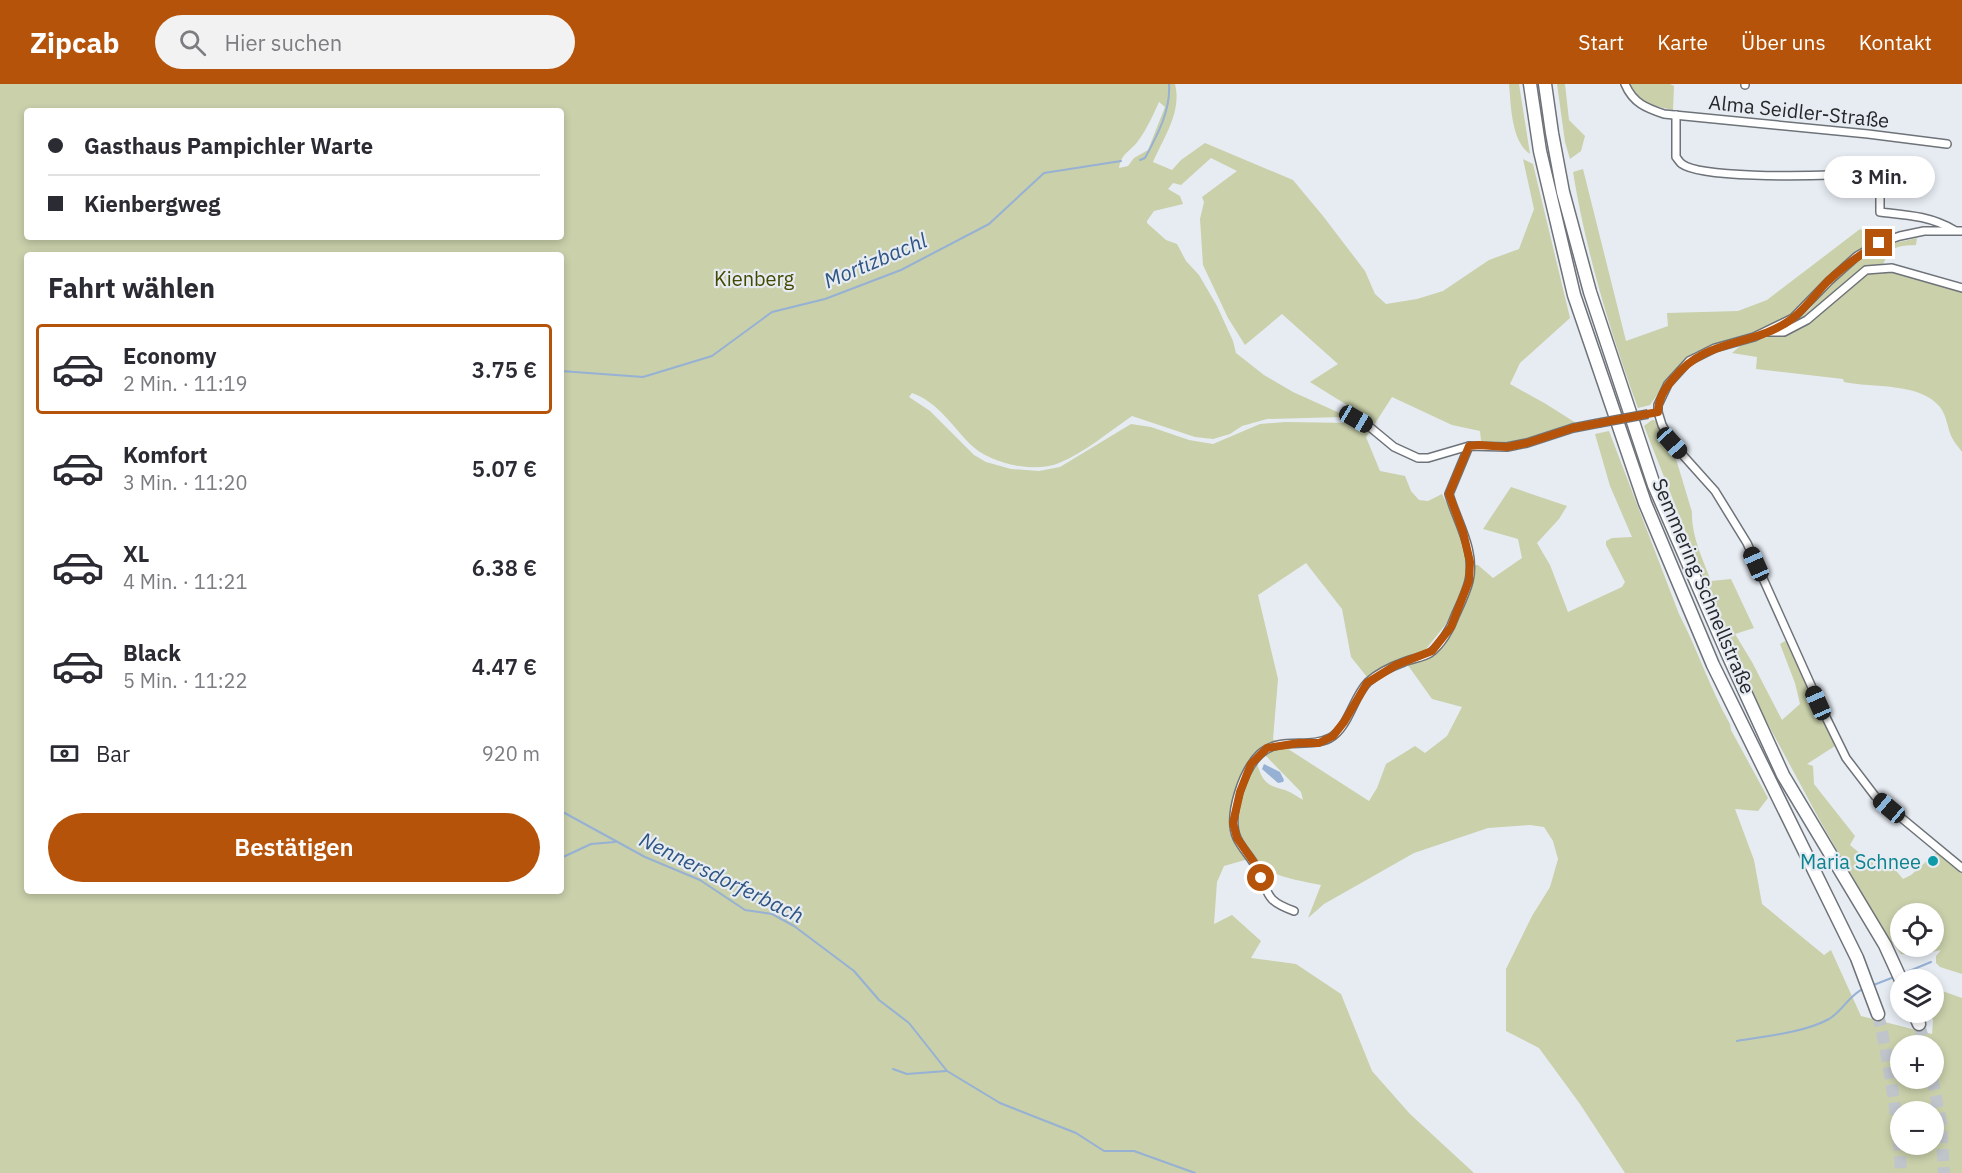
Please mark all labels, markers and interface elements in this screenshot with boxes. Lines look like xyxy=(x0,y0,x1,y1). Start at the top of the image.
search box xyxy=(155,15,575,69)
text: Zipcab xyxy=(30,24,119,61)
icon: search xyxy=(176,26,209,59)
text: Hier suchen xyxy=(224,28,342,57)
text: Start xyxy=(1578,28,1624,56)
text: Karte xyxy=(1657,28,1708,56)
text: Über uns xyxy=(1741,28,1826,56)
text: Kontakt xyxy=(1859,28,1932,56)
street label: Alma Seidler-Straße xyxy=(1707,88,1891,134)
text: Gasthaus Pampichler Warte xyxy=(84,131,373,160)
callout: 3 Min. xyxy=(1824,156,1934,198)
text: 3 Min. xyxy=(1851,163,1908,190)
text: Kienbergweg xyxy=(84,189,220,218)
water label: Mortizbachl xyxy=(819,226,931,294)
route end xyxy=(1865,229,1892,256)
park label: Kienberg xyxy=(714,265,794,292)
text: Fahrt wählen xyxy=(48,270,215,305)
text: Economy xyxy=(123,341,217,370)
icon: car xyxy=(51,342,105,396)
text: 3.75 € xyxy=(472,355,537,384)
text: 2 Min. · 11:19 xyxy=(123,370,248,397)
car xyxy=(1336,402,1376,436)
car xyxy=(1653,424,1691,462)
text: Komfort xyxy=(123,440,208,469)
icon: car xyxy=(51,441,105,495)
text: 5.07 € xyxy=(472,454,537,483)
text: 3 Min. · 11:20 xyxy=(123,469,248,496)
street label: Semmering Schnellstraße xyxy=(1646,474,1762,698)
text: XL xyxy=(123,539,149,568)
icon: car xyxy=(51,540,105,594)
car xyxy=(1740,544,1772,584)
text: 6.38 € xyxy=(472,553,537,582)
text: 4 Min. · 11:21 xyxy=(123,568,248,595)
text: Black xyxy=(123,638,181,667)
icon: car xyxy=(51,639,105,693)
text: 4.47 € xyxy=(472,652,537,681)
text: 5 Min. · 11:22 xyxy=(123,667,248,694)
car xyxy=(1802,683,1834,723)
icon: cash xyxy=(48,737,81,770)
text: Bar xyxy=(96,739,130,768)
text: 920 m xyxy=(482,740,540,767)
car xyxy=(1869,790,1909,826)
button: Bestätigen xyxy=(48,813,540,882)
water label: Nennersdorferbach xyxy=(635,825,809,929)
place label: Maria Schnee xyxy=(1800,848,1921,875)
marker: Maria Schnee xyxy=(1926,854,1940,868)
route start xyxy=(1247,864,1274,891)
map controls xyxy=(1890,903,1944,1155)
button: locate xyxy=(1890,903,1944,957)
button: layers xyxy=(1890,969,1944,1023)
button: + xyxy=(1890,1035,1944,1089)
button: − xyxy=(1890,1101,1944,1155)

